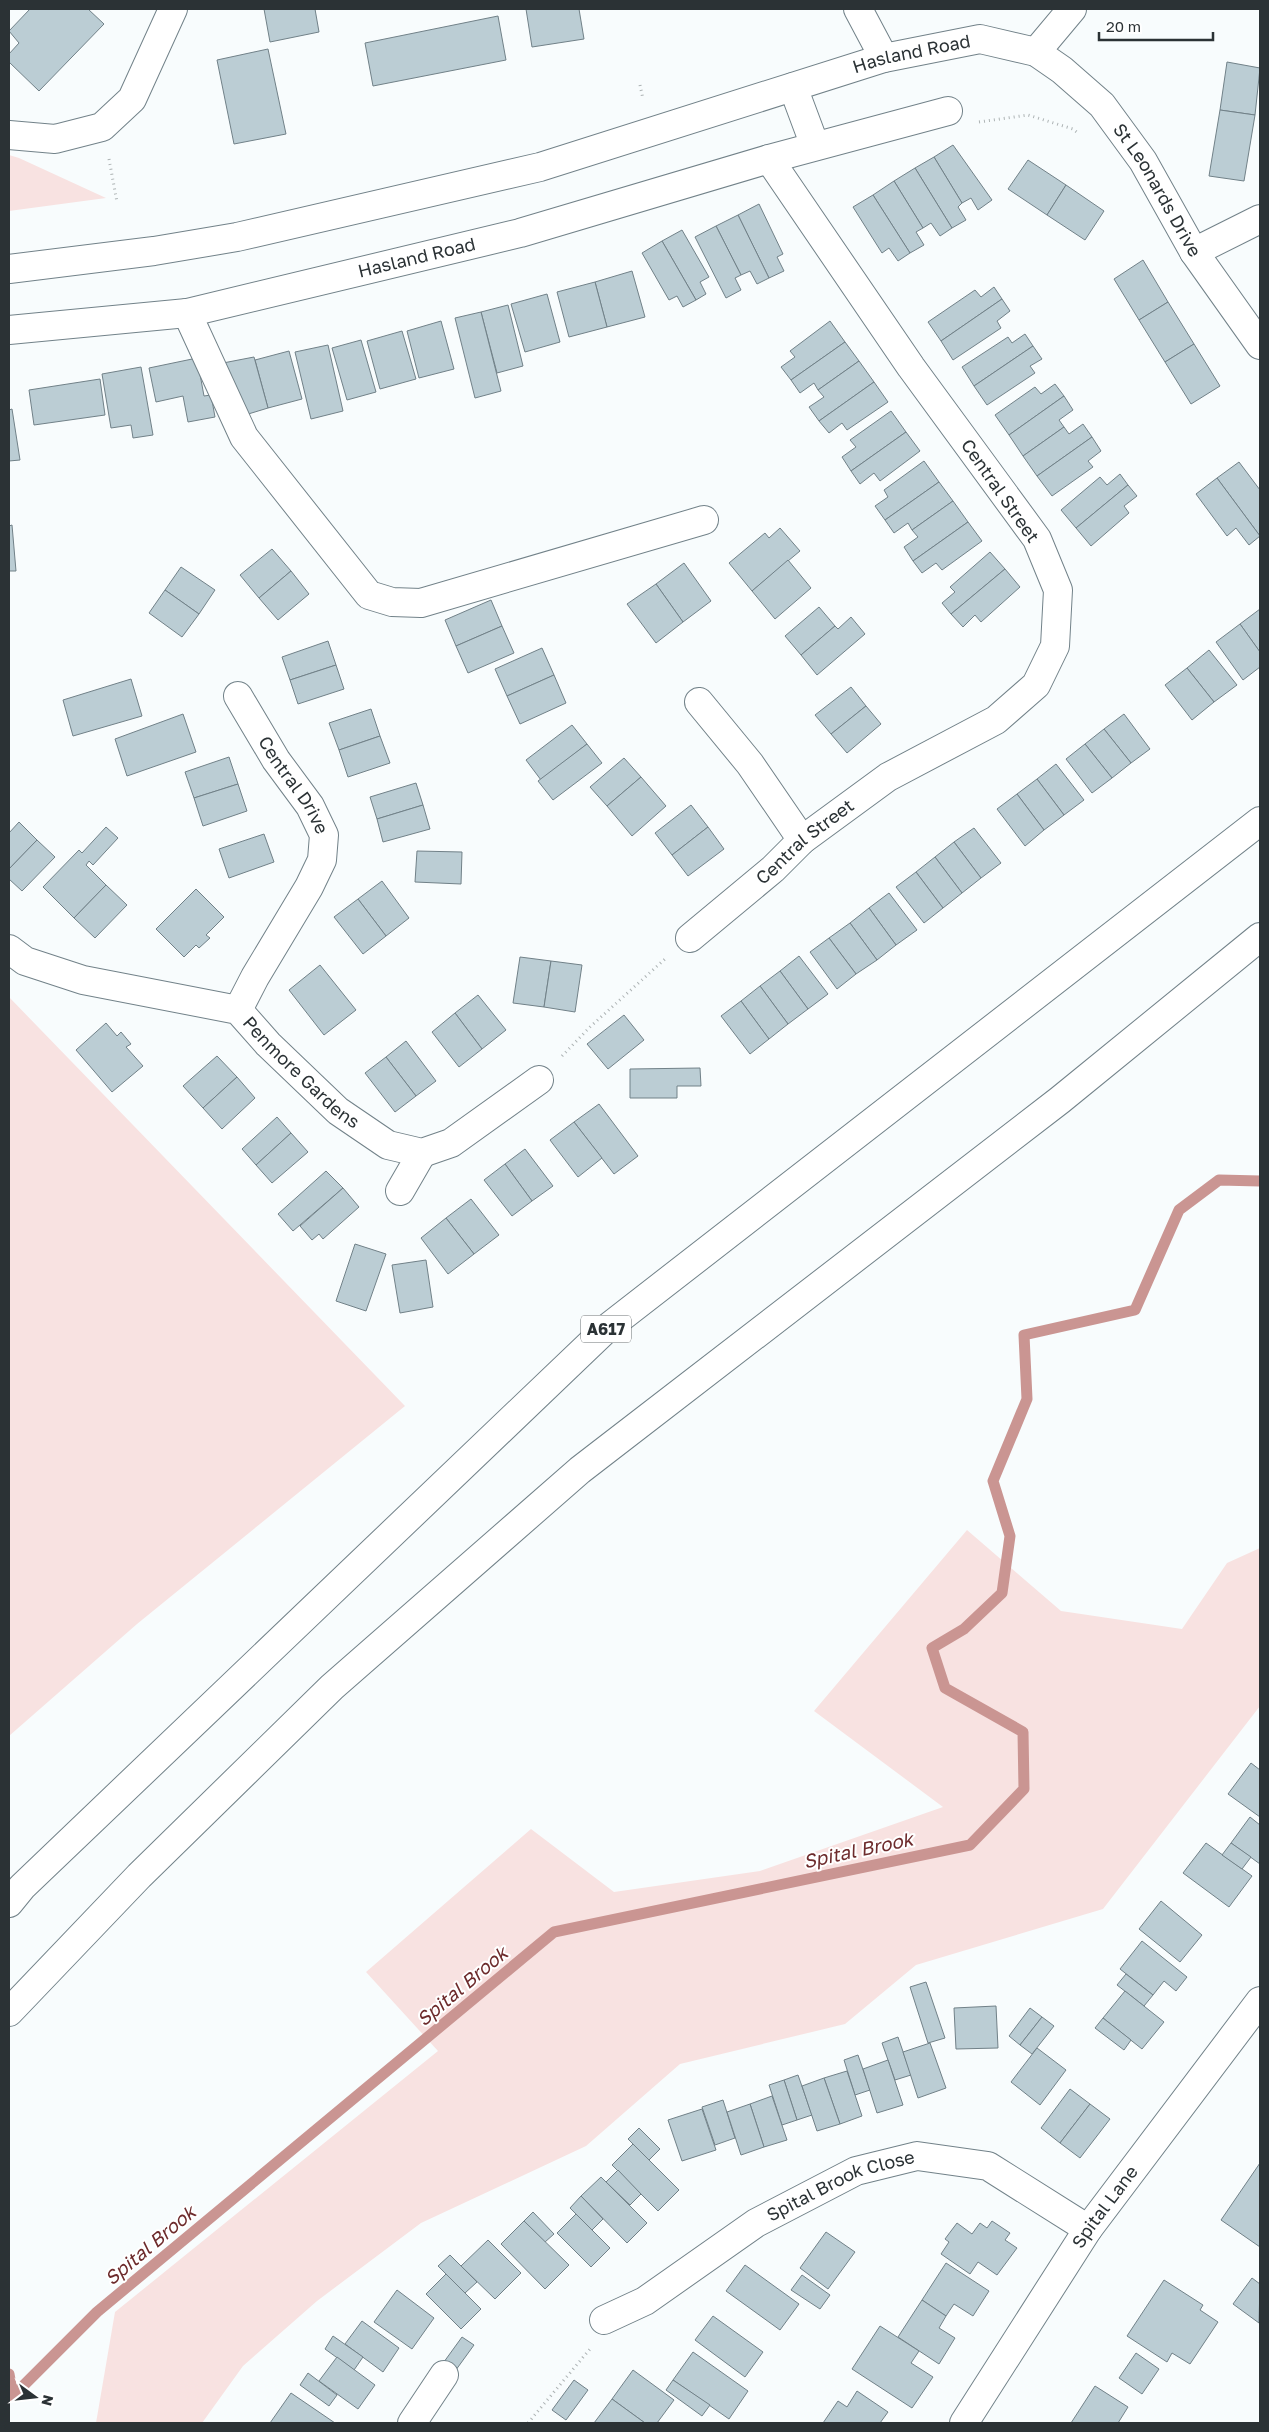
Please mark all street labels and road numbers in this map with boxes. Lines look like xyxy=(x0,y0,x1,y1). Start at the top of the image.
street label: Hasland Road xyxy=(850,29,972,77)
street label: St Leonards Drive xyxy=(1109,119,1206,260)
street label: Hasland Road xyxy=(355,232,477,282)
street label: Central Street xyxy=(957,434,1045,546)
street label: Central Drive xyxy=(254,732,334,837)
street label: Central Street xyxy=(751,794,858,889)
street label: Penmore Gardens xyxy=(239,1011,364,1133)
road number: A617 xyxy=(581,1316,631,1342)
street label: Spital Brook Close xyxy=(763,2145,917,2226)
street label: Spital Lane xyxy=(1067,2161,1142,2252)

